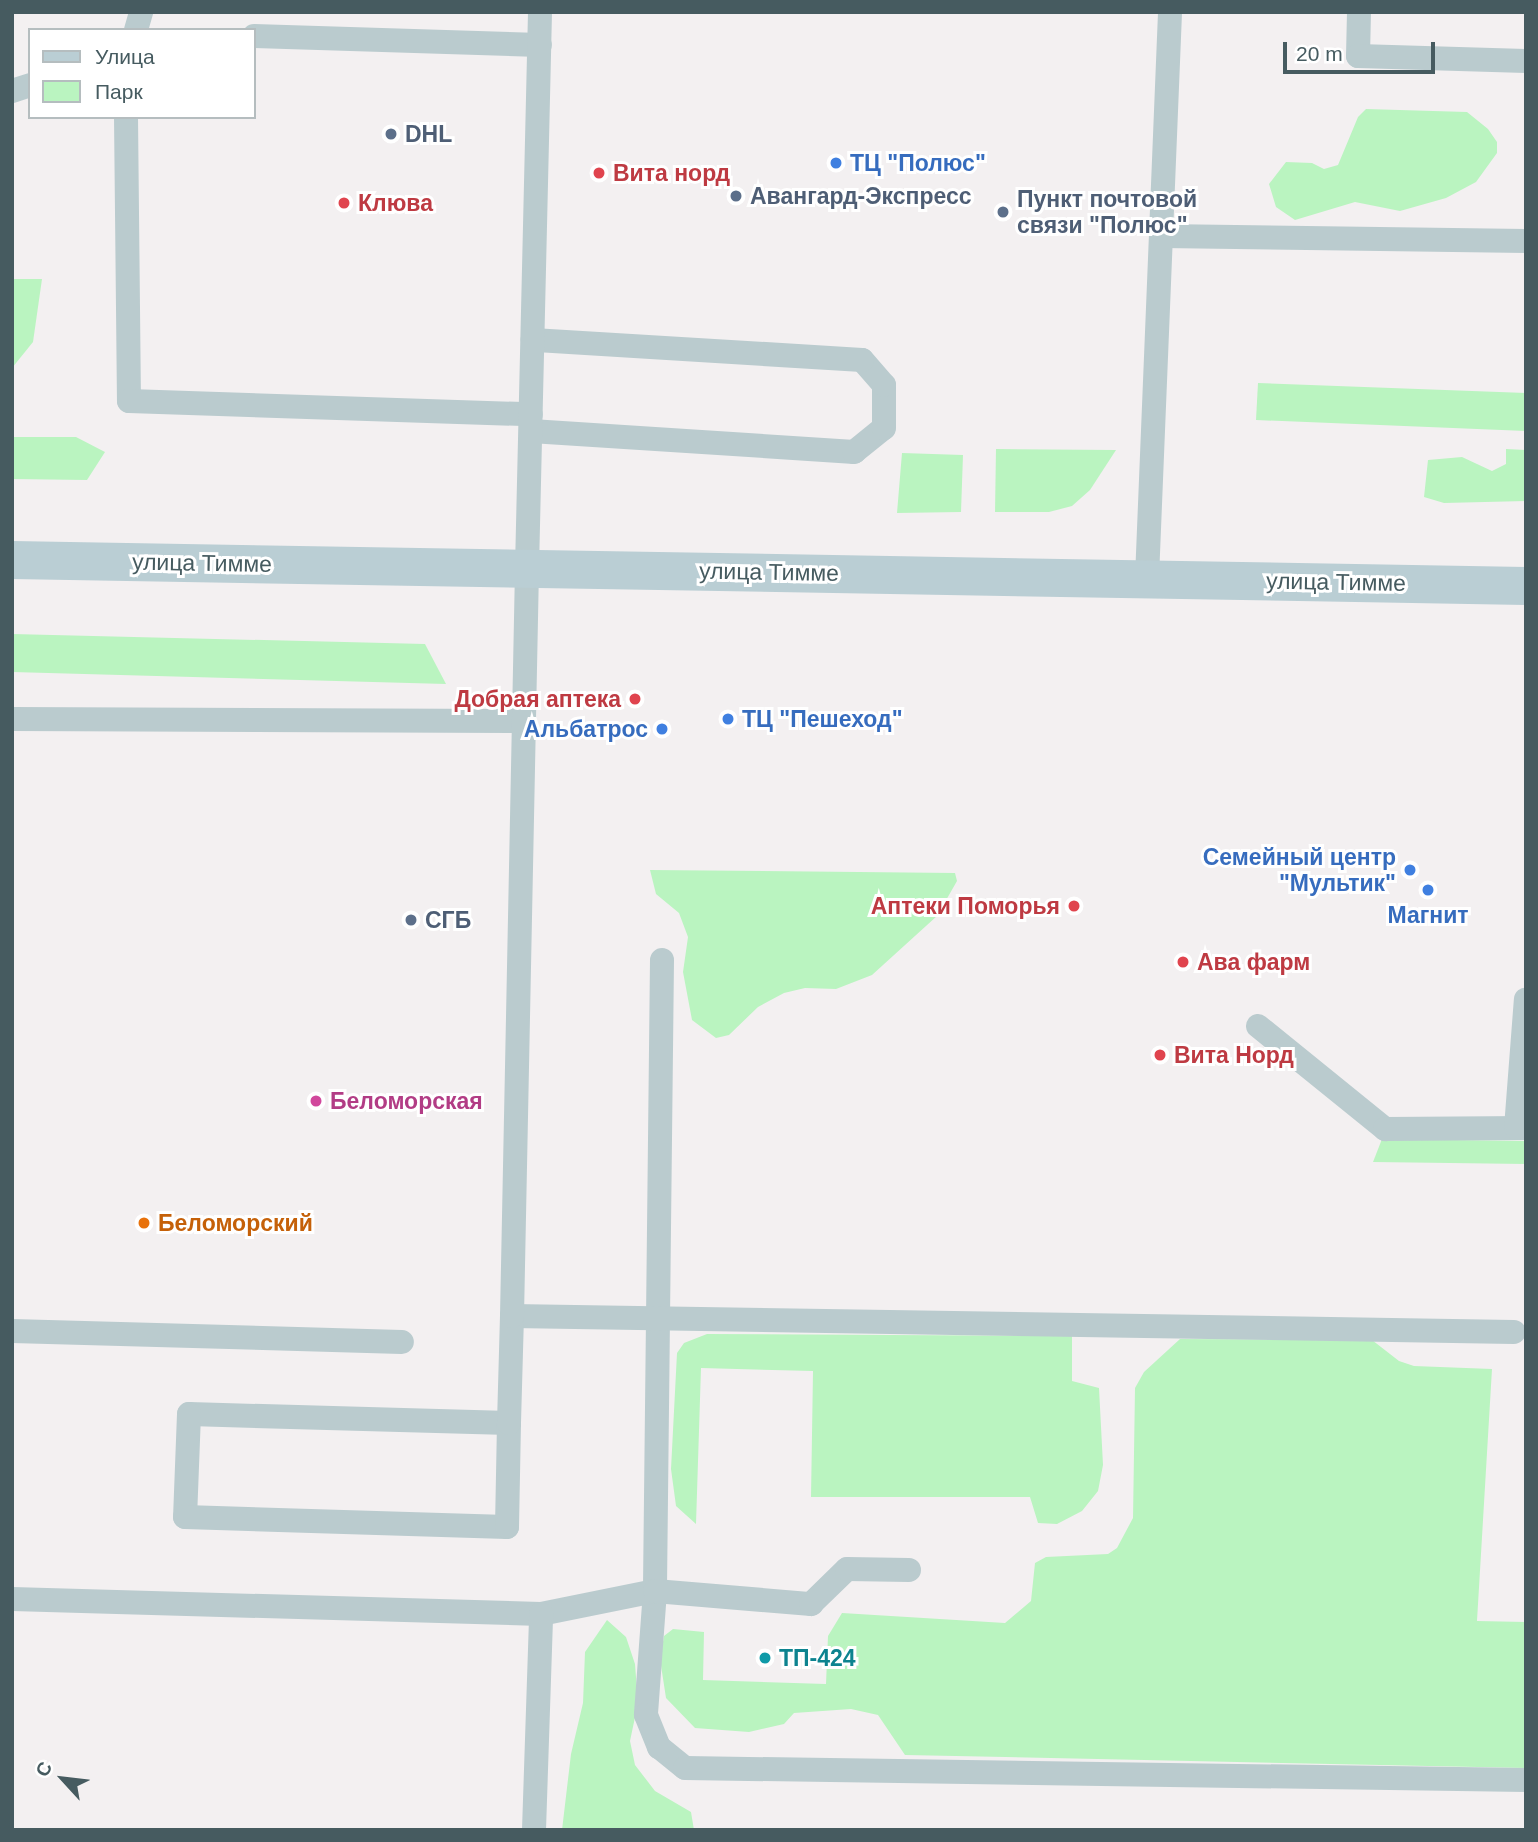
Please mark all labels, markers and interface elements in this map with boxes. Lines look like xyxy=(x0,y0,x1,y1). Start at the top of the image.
legend xyxy=(28,28,256,119)
scale bar xyxy=(1286,28,1438,72)
text: 20 m xyxy=(1296,42,1343,65)
text: Улица xyxy=(95,45,155,68)
text: Парк xyxy=(95,80,143,103)
place label: DHL xyxy=(405,120,452,148)
marker: DHL xyxy=(383,126,399,142)
place label: ТЦ "Полюс" xyxy=(850,149,986,177)
marker: ТЦ "Полюс" xyxy=(828,155,844,171)
place label: Вита норд xyxy=(613,159,730,187)
marker: Вита норд xyxy=(591,165,607,181)
place label: Авангард-Экспресс xyxy=(750,182,972,210)
place label: Пункт почтовой связи "Полюс" xyxy=(1017,185,1197,239)
marker: Авангард-Экспресс xyxy=(728,188,744,204)
place label: Клюва xyxy=(358,189,433,217)
marker: Клюва xyxy=(336,195,352,211)
marker: Пункт почтовой связи "Полюс" xyxy=(995,204,1011,220)
street label: улица Тимме xyxy=(132,548,272,578)
street label: улица Тимме xyxy=(699,557,839,587)
street label: улица Тимме xyxy=(1266,567,1406,597)
place label: Добрая аптека xyxy=(454,685,621,713)
marker: Добрая аптека xyxy=(627,691,643,707)
place label: ТЦ "Пешеход" xyxy=(742,705,903,733)
marker: ТЦ "Пешеход" xyxy=(720,711,736,727)
place label: Альбатрос xyxy=(524,715,648,743)
marker: Альбатрос xyxy=(654,721,670,737)
place label: Семейный центр "Мультик" xyxy=(1203,843,1396,897)
marker: Семейный центр "Мультик" xyxy=(1402,862,1418,878)
marker: Магнит xyxy=(1420,882,1436,898)
place label: Аптеки Поморья xyxy=(871,892,1060,920)
marker: Аптеки Поморья xyxy=(1066,898,1082,914)
place label: Магнит xyxy=(1387,901,1469,929)
place label: СГБ xyxy=(425,906,471,934)
marker: СГБ xyxy=(403,912,419,928)
place label: Ава фарм xyxy=(1197,948,1310,976)
marker: Ава фарм xyxy=(1175,954,1191,970)
place label: Вита Норд xyxy=(1174,1041,1294,1069)
marker: Вита Норд xyxy=(1152,1047,1168,1063)
place label: Беломорская xyxy=(330,1087,483,1115)
marker: Беломорская xyxy=(308,1093,324,1109)
place label: Беломорский xyxy=(158,1209,313,1237)
marker: Беломорский xyxy=(136,1215,152,1231)
place label: ТП-424 xyxy=(779,1644,856,1672)
marker: ТП-424 xyxy=(757,1650,773,1666)
north arrow xyxy=(28,1744,98,1814)
text: С xyxy=(31,1758,56,1780)

